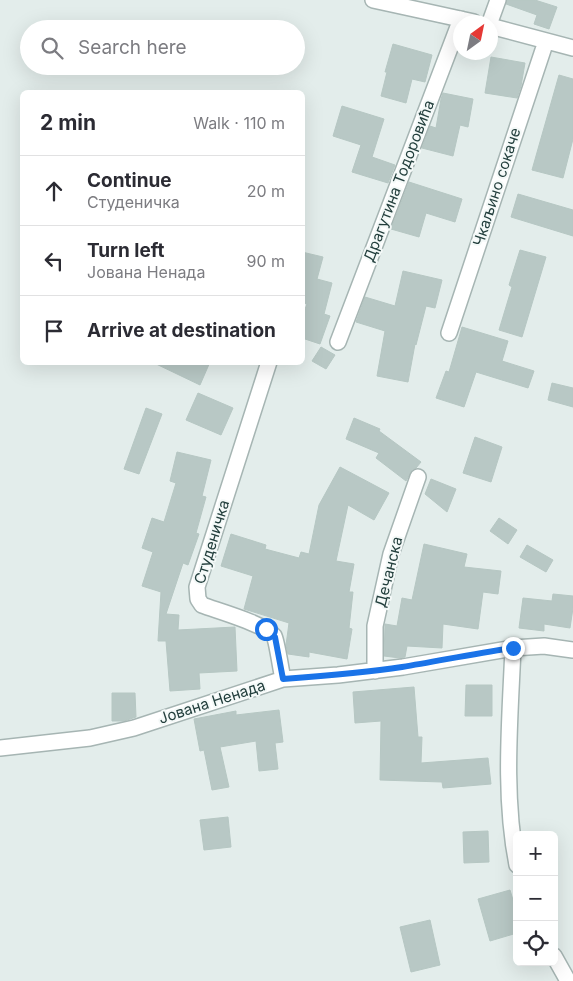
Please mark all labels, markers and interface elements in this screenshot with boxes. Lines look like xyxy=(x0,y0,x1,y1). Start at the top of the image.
north arrow xyxy=(453,15,498,60)
search box xyxy=(20,20,305,75)
icon: search xyxy=(38,34,66,62)
text: Search here xyxy=(78,36,187,59)
street label: Драгутина Тодоровића xyxy=(359,97,438,264)
text: 2 min xyxy=(40,110,96,135)
text: Walk · 110 m xyxy=(193,113,285,133)
street label: Чкаљино сокаче xyxy=(468,125,525,248)
text: Continue xyxy=(87,169,172,192)
icon: ahead xyxy=(40,177,68,205)
text: 20 m xyxy=(247,181,285,201)
text: Студеничка xyxy=(87,192,180,212)
text: Turn left xyxy=(87,239,165,262)
icon: left xyxy=(40,247,68,275)
text: 90 m xyxy=(246,251,285,271)
text: Јована Ненада xyxy=(87,262,205,282)
icon: arrive xyxy=(40,317,68,345)
text: Arrive at destination xyxy=(87,319,276,342)
street label: Студеничка xyxy=(190,497,233,586)
street label: Дечанска xyxy=(371,535,406,609)
route start xyxy=(255,618,278,641)
route end xyxy=(502,637,525,660)
street label: Јована Ненада xyxy=(156,675,268,728)
map controls xyxy=(513,831,558,966)
button: + xyxy=(513,831,558,876)
button: − xyxy=(513,876,558,921)
button: locate xyxy=(513,921,558,966)

